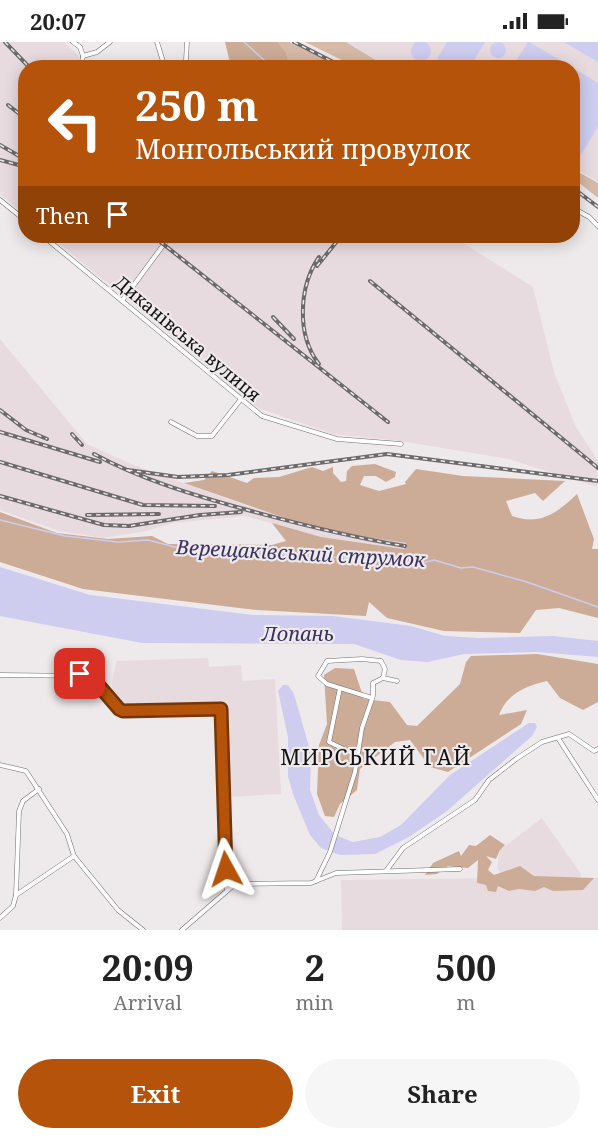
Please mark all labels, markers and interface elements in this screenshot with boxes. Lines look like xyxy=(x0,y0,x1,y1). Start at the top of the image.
text: 20:07 xyxy=(30,6,86,36)
text: 250 m xyxy=(135,76,259,133)
icon: left xyxy=(36,84,114,162)
text: Монгольський провулок xyxy=(135,130,470,167)
icon: arrive xyxy=(101,198,134,231)
text: Then xyxy=(36,200,89,230)
street label: Диканівська вулиця xyxy=(110,270,266,406)
water label: Верещаківський струмок xyxy=(174,533,427,573)
water label: Лопань xyxy=(261,620,334,647)
pin xyxy=(54,648,105,699)
icon: arrive xyxy=(63,657,96,690)
district label: МИРСЬКИЙ ГАЙ xyxy=(280,743,472,771)
position arrow xyxy=(194,837,258,901)
text: 20:09 xyxy=(102,943,194,992)
text: 2 xyxy=(304,943,325,992)
text: 500 xyxy=(435,943,496,992)
text: Arrival xyxy=(114,989,182,1016)
text: min xyxy=(296,989,334,1016)
text: m xyxy=(456,989,475,1016)
button: Exit xyxy=(18,1059,293,1128)
button: Share xyxy=(305,1059,580,1128)

